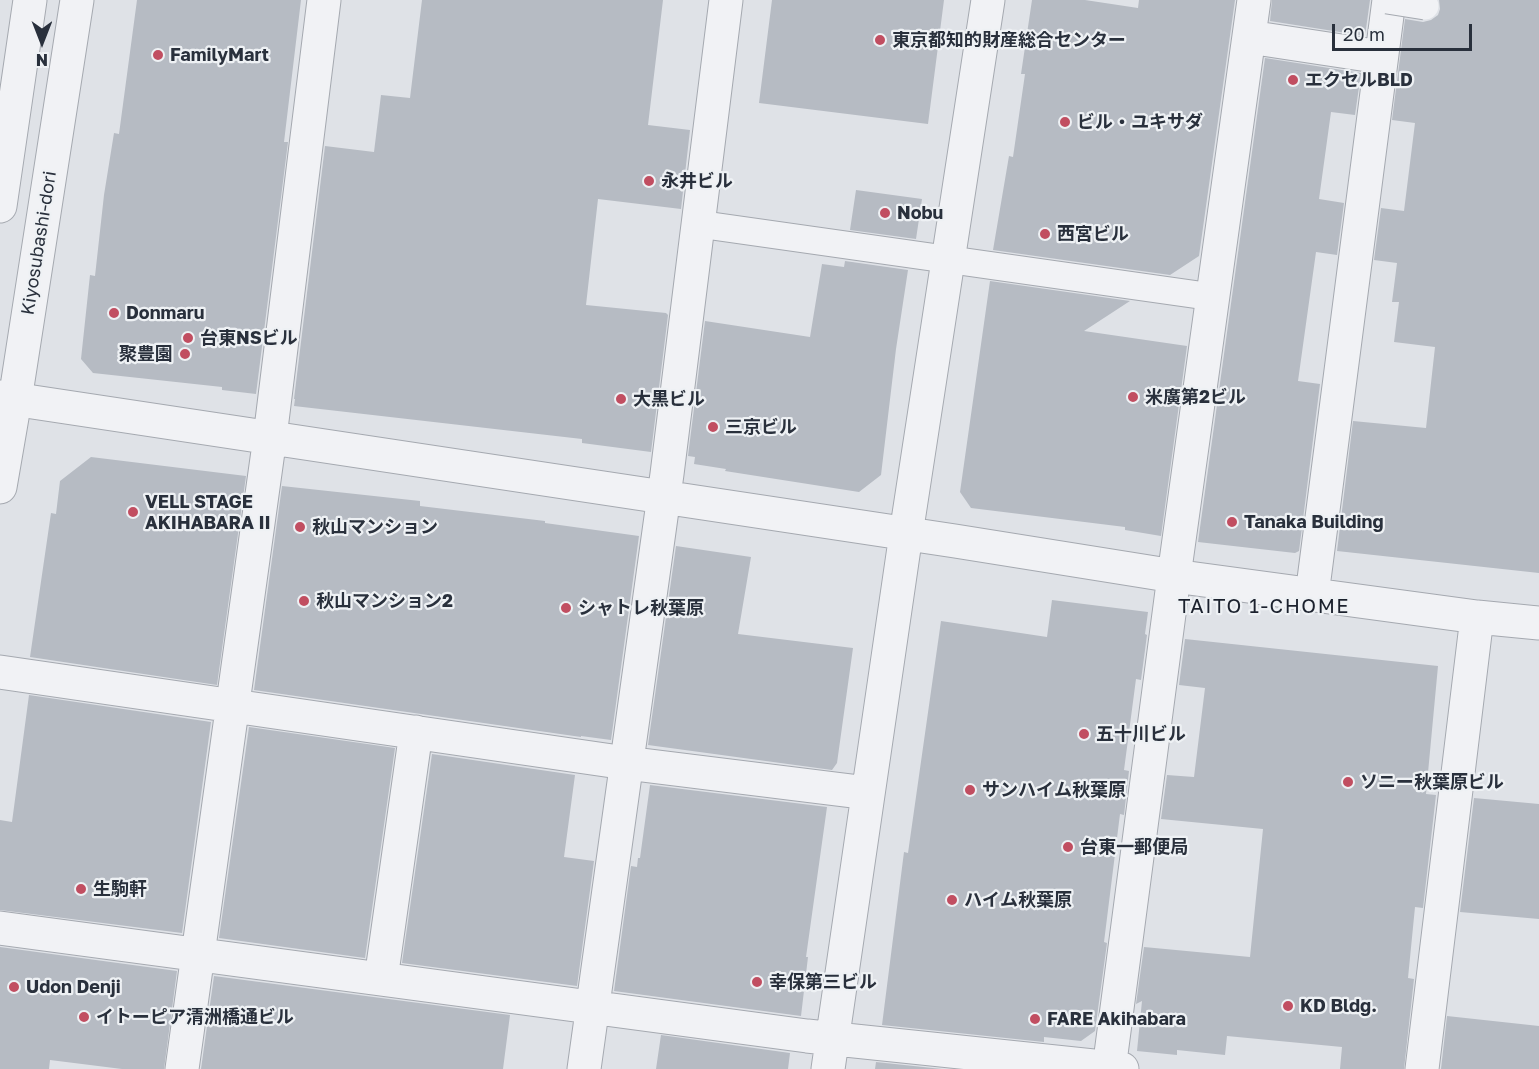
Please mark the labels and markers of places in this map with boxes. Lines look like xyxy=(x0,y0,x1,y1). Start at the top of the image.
place label: 東京都知的財産総合センター xyxy=(892,29,1126,51)
marker: 東京都知的財産総合センター xyxy=(873,33,887,47)
place label: FamilyMart xyxy=(170,44,269,66)
marker: FamilyMart xyxy=(151,48,165,62)
place label: エクセルBLD xyxy=(1305,69,1413,91)
marker: エクセルBLD xyxy=(1286,73,1300,87)
place label: ビル・ユキサダ xyxy=(1077,111,1203,133)
marker: ビル・ユキサダ xyxy=(1058,115,1072,129)
place label: 永井ビル xyxy=(661,170,733,192)
marker: 永井ビル xyxy=(642,174,656,188)
place label: Nobu xyxy=(897,202,943,224)
marker: Nobu xyxy=(878,206,892,220)
place label: 西宮ビル xyxy=(1057,223,1129,245)
marker: 西宮ビル xyxy=(1038,227,1052,241)
place label: Donmaru xyxy=(126,302,204,324)
marker: Donmaru xyxy=(107,306,121,320)
place label: 台東NSビル xyxy=(200,327,298,349)
marker: 台東NSビル xyxy=(181,331,195,345)
place label: 聚豊園 xyxy=(119,343,173,365)
marker: 聚豊園 xyxy=(178,347,192,361)
place label: 米廣第2ビル xyxy=(1145,386,1246,408)
place label: 大黒ビル xyxy=(633,388,705,410)
marker: 米廣第2ビル xyxy=(1126,390,1140,404)
marker: 大黒ビル xyxy=(614,392,628,406)
place label: 三京ビル xyxy=(725,416,797,438)
marker: 三京ビル xyxy=(706,420,720,434)
place label: VELL STAGE AKIHABARA II xyxy=(145,491,271,534)
marker: VELL STAGE AKIHABARA II xyxy=(126,505,140,519)
place label: Tanaka Building xyxy=(1244,511,1383,533)
marker: Tanaka Building xyxy=(1225,515,1239,529)
place label: 秋山マンション xyxy=(312,516,438,538)
marker: 秋山マンション xyxy=(293,520,307,534)
place label: 秋山マンション2 xyxy=(316,590,453,612)
marker: 秋山マンション2 xyxy=(297,594,311,608)
place label: シャトレ秋葉原 xyxy=(578,597,704,619)
marker: シャトレ秋葉原 xyxy=(559,601,573,615)
place label: 五十川ビル xyxy=(1096,723,1186,745)
marker: 五十川ビル xyxy=(1077,727,1091,741)
place label: ソニー秋葉原ビル xyxy=(1360,771,1504,793)
marker: ソニー秋葉原ビル xyxy=(1341,775,1355,789)
place label: サンハイム秋葉原 xyxy=(982,779,1126,801)
marker: サンハイム秋葉原 xyxy=(963,783,977,797)
place label: 台東一郵便局 xyxy=(1080,836,1188,858)
marker: 台東一郵便局 xyxy=(1061,840,1075,854)
place label: 生駒軒 xyxy=(93,878,147,900)
marker: 生駒軒 xyxy=(74,882,88,896)
place label: ハイム秋葉原 xyxy=(964,889,1072,911)
marker: ハイム秋葉原 xyxy=(945,893,959,907)
place label: 幸保第三ビル xyxy=(769,971,877,993)
marker: 幸保第三ビル xyxy=(750,975,764,989)
place label: Udon Denji xyxy=(26,976,121,998)
marker: Udon Denji xyxy=(7,980,21,994)
place label: KD Bldg. xyxy=(1300,995,1377,1017)
marker: KD Bldg. xyxy=(1281,999,1295,1013)
place label: イトーピア清洲橋通ビル xyxy=(96,1006,294,1028)
place label: FARE Akihabara xyxy=(1047,1008,1186,1030)
marker: イトーピア清洲橋通ビル xyxy=(77,1010,91,1024)
marker: FARE Akihabara xyxy=(1028,1012,1042,1026)

